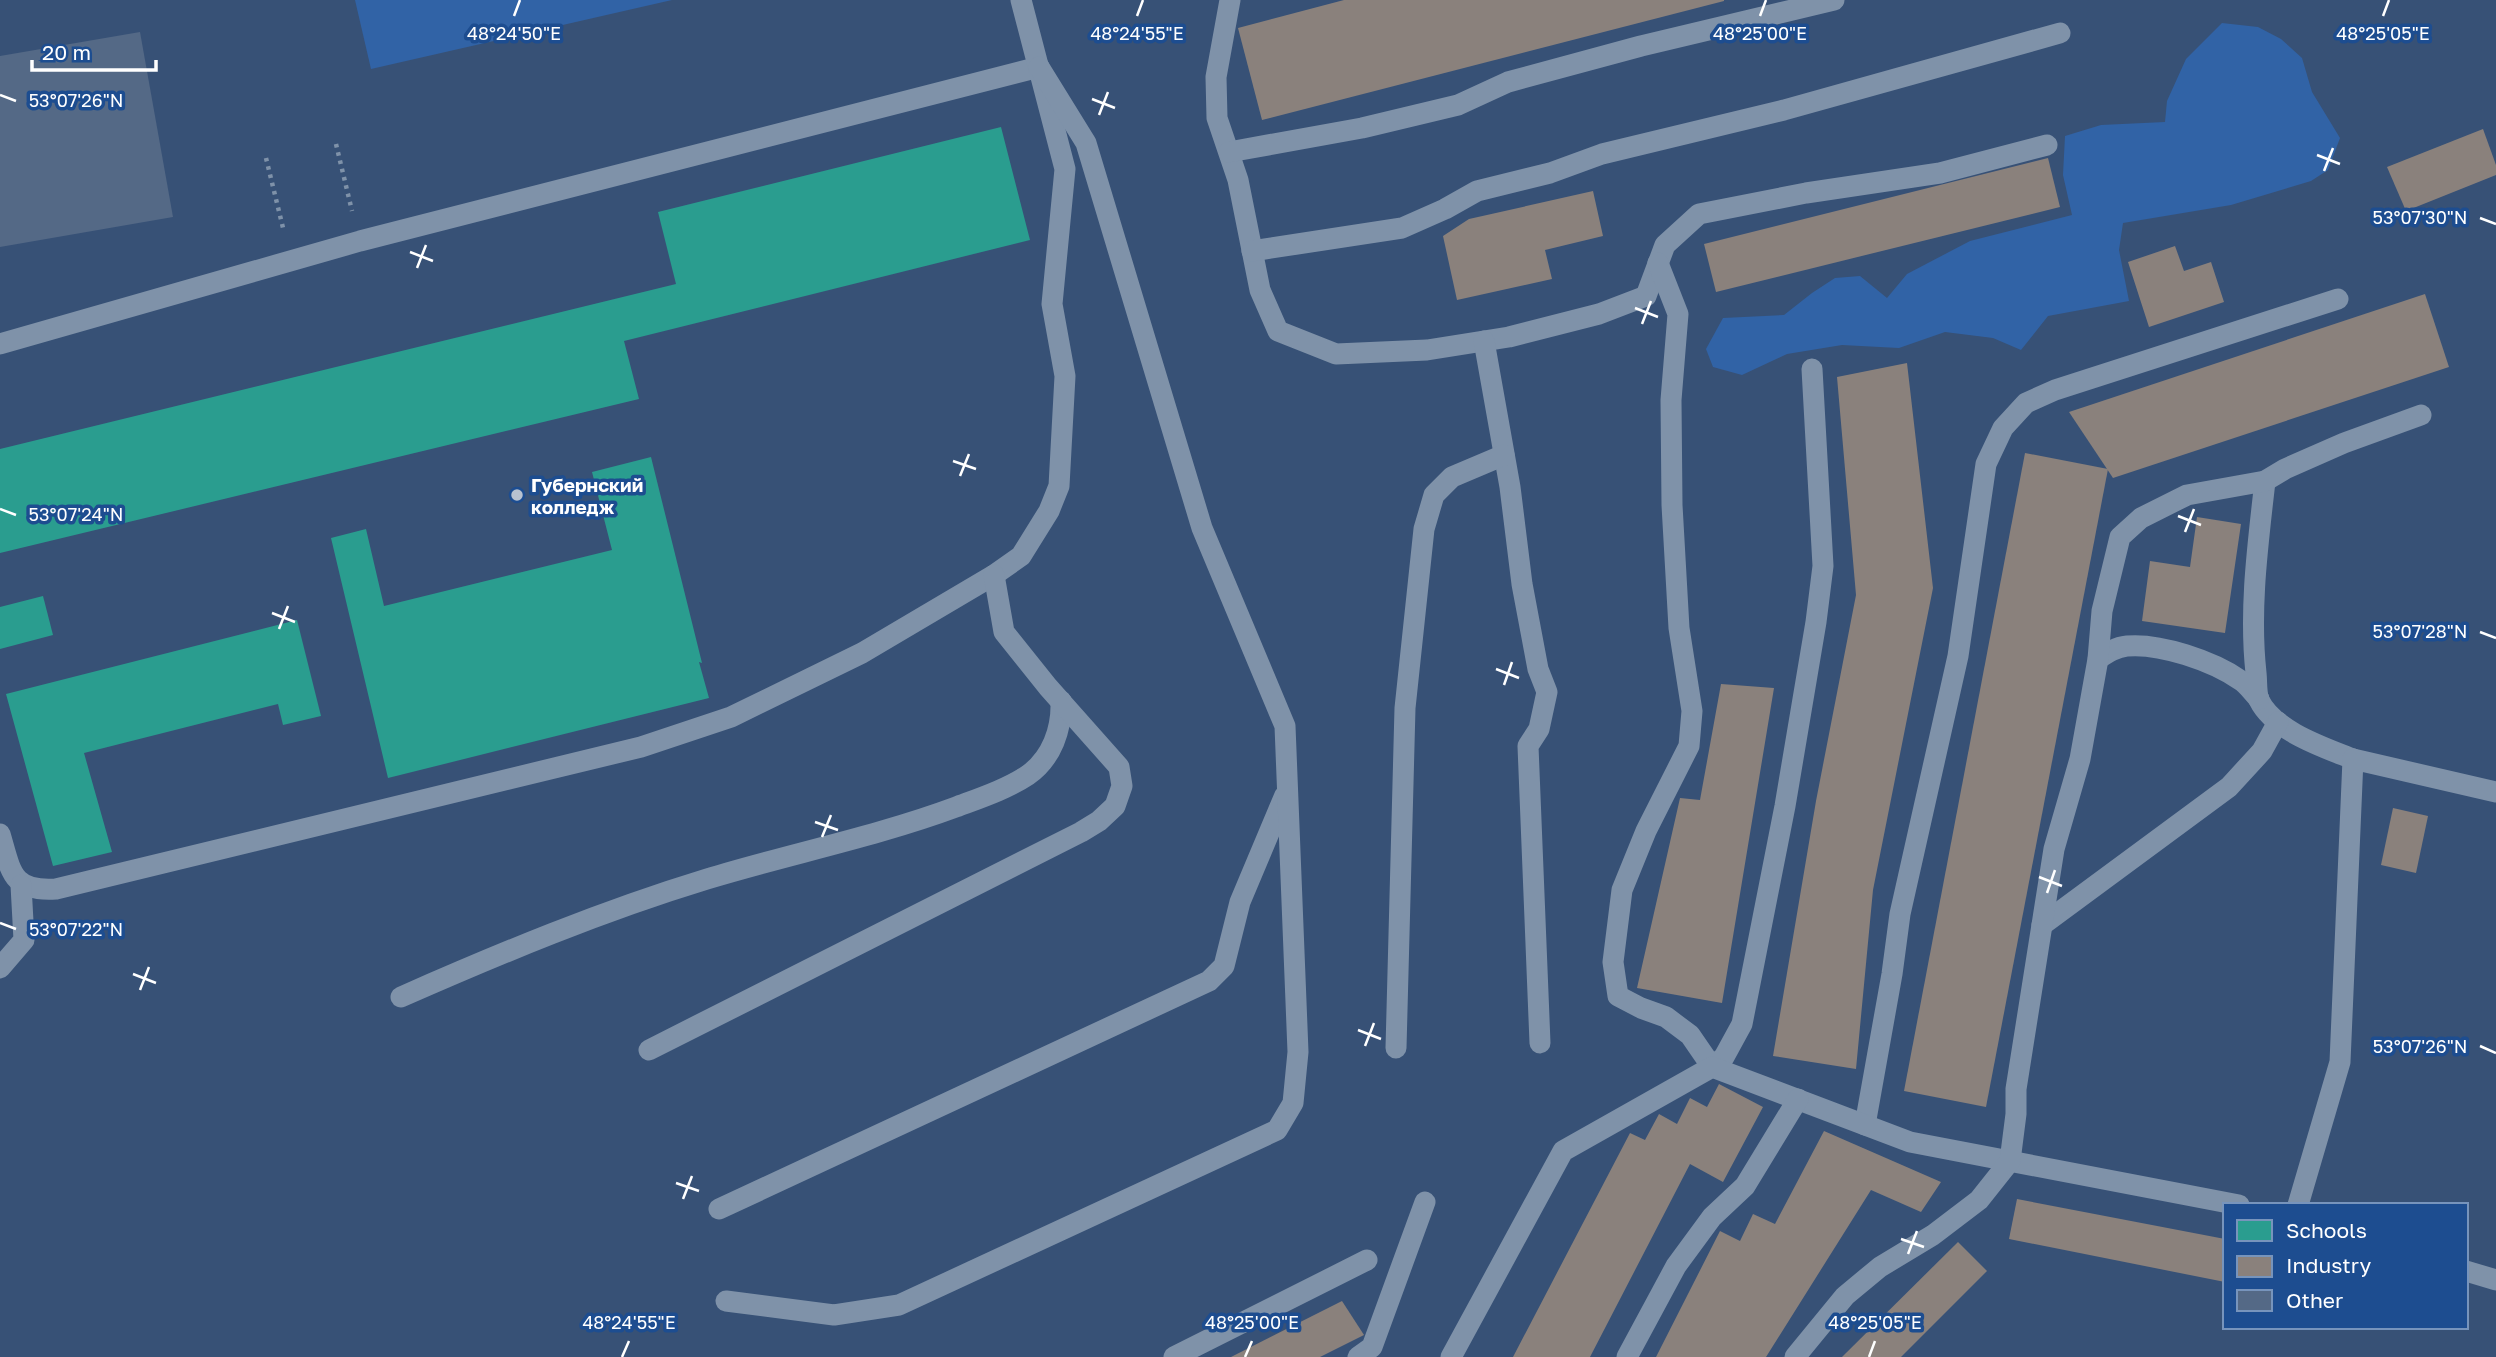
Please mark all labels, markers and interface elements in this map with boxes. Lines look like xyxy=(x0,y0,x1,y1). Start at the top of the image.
text: 48°24'50"E xyxy=(467,22,561,44)
text: 48°24'55"E xyxy=(1090,22,1184,44)
text: 48°25'00"E xyxy=(1713,22,1807,44)
text: 48°25'05"E xyxy=(2336,22,2430,44)
scale bar xyxy=(32,28,156,72)
text: 20 m xyxy=(42,39,91,65)
text: 53°07'26"N xyxy=(29,89,123,111)
text: 53°07'30"N xyxy=(2372,206,2468,228)
place label: Губернский колледж xyxy=(531,473,643,518)
marker: Губернский колледж xyxy=(509,487,525,503)
text: 53°07'24"N xyxy=(29,503,123,525)
text: 53°07'28"N xyxy=(2373,620,2467,642)
text: 53°07'22"N xyxy=(29,918,123,940)
text: 53°07'26"N xyxy=(2373,1035,2467,1057)
legend xyxy=(2223,1203,2468,1329)
text: Schools xyxy=(2286,1217,2367,1243)
text: Industry xyxy=(2286,1252,2371,1278)
text: Other xyxy=(2286,1287,2343,1313)
text: 48°24'55"E xyxy=(582,1311,676,1333)
text: 48°25'00"E xyxy=(1205,1311,1299,1333)
text: 48°25'05"E xyxy=(1828,1311,1922,1333)

